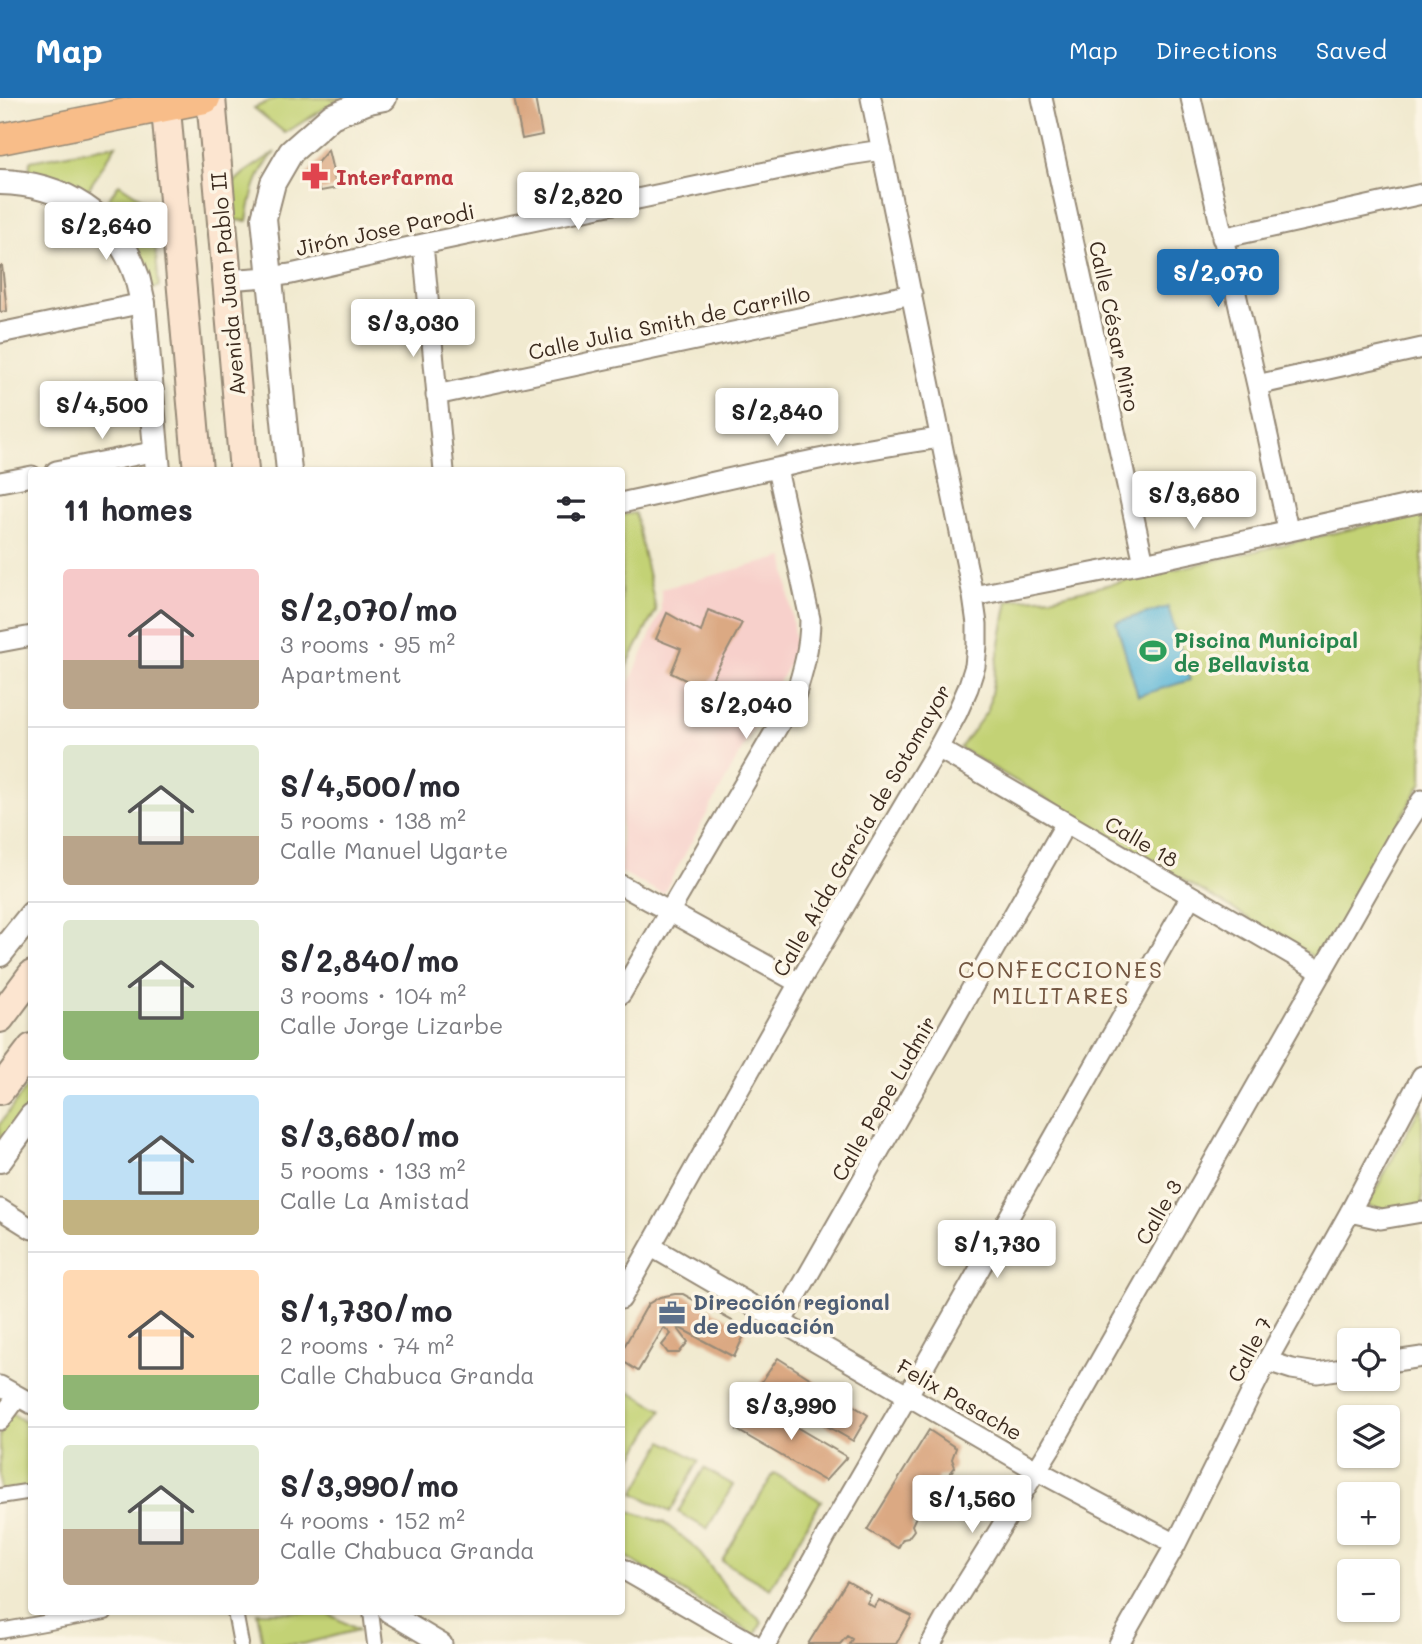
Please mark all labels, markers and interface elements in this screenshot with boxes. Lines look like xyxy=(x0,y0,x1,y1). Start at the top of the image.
text: Map xyxy=(35,28,103,71)
text: Map xyxy=(1069,34,1118,65)
text: Directions xyxy=(1156,34,1278,65)
text: Saved xyxy=(1316,34,1387,65)
pharmacy icon: Interfarma xyxy=(300,161,330,191)
place label: Interfarma xyxy=(336,163,454,190)
street label: Avenida Juan Pablo II xyxy=(204,171,250,397)
pin: S/2,820 xyxy=(513,172,643,232)
text: S/2,820 xyxy=(533,180,623,210)
street label: Jirón Jose Parodi xyxy=(293,197,477,261)
pin: S/2,640 xyxy=(41,202,171,262)
text: S/2,640 xyxy=(60,210,152,240)
street label: Calle César Miro xyxy=(1084,238,1146,414)
pin: S/2,070 xyxy=(1153,250,1283,309)
text: S/2,070 xyxy=(1173,257,1263,287)
street label: Calle Julia Smith de Carrillo xyxy=(526,279,812,365)
pin: S/3,030 xyxy=(348,300,478,359)
text: S/3,030 xyxy=(367,307,459,337)
pin: S/4,500 xyxy=(37,382,167,441)
pin: S/2,840 xyxy=(712,388,842,448)
text: S/4,500 xyxy=(56,389,148,419)
text: S/2,840 xyxy=(731,396,823,426)
pin: S/3,680 xyxy=(1129,472,1259,531)
text: S/3,680 xyxy=(1148,479,1240,509)
text: 11 homes xyxy=(63,489,193,529)
icon: filters xyxy=(552,490,590,528)
text: S/2,070/mo xyxy=(280,589,457,629)
icon: home xyxy=(119,597,203,681)
place label: Piscina Municipal de Bellavista xyxy=(1174,626,1358,677)
text: 3 rooms · 95 m² xyxy=(280,629,455,659)
sports icon: Piscina Municipal de Bellavista xyxy=(1138,636,1168,666)
text: Apartment xyxy=(280,659,402,689)
street label: Calle Aída García de Sotomayor xyxy=(766,679,956,981)
pin: S/2,040 xyxy=(681,682,811,741)
text: S/2,040 xyxy=(700,689,792,719)
text: S/4,500/mo xyxy=(280,765,460,805)
icon: home xyxy=(119,773,203,857)
text: 5 rooms · 138 m² xyxy=(280,805,466,835)
street label: Calle 18 xyxy=(1100,809,1184,873)
text: Calle Manuel Ugarte xyxy=(280,835,508,865)
text: S/2,840/mo xyxy=(280,940,459,980)
icon: home xyxy=(119,948,203,1032)
district label: CONFECCIONES MILITARES xyxy=(958,954,1164,1010)
text: 3 rooms · 104 m² xyxy=(280,980,466,1010)
text: Calle Jorge Lizarbe xyxy=(280,1010,503,1040)
street label: Calle Pepe Ludmir xyxy=(825,1011,941,1185)
text: S/3,680/mo xyxy=(280,1115,459,1155)
icon: home xyxy=(119,1123,203,1207)
text: 5 rooms · 133 m² xyxy=(280,1155,465,1185)
street label: Calle 3 xyxy=(1129,1175,1187,1249)
text: Calle La Amistad xyxy=(280,1185,469,1215)
pin: S/1,730 xyxy=(932,1220,1062,1280)
text: S/1,730 xyxy=(954,1228,1040,1258)
place label: Dirección regional de educación xyxy=(693,1288,890,1339)
text: S/1,730/mo xyxy=(280,1290,452,1330)
icon: home xyxy=(119,1298,203,1382)
office icon: Dirección regional de educación xyxy=(657,1298,687,1328)
street label: Calle 7 xyxy=(1221,1312,1277,1386)
map controls xyxy=(1337,1328,1400,1622)
button: locate xyxy=(1337,1328,1400,1391)
text: 2 rooms · 74 m² xyxy=(280,1330,454,1360)
street label: Felix Pasache xyxy=(893,1352,1027,1446)
text: Calle Chabuca Granda xyxy=(280,1360,535,1390)
pin: S/3,990 xyxy=(726,1382,856,1442)
text: S/3,990 xyxy=(745,1390,837,1420)
button: layers xyxy=(1337,1405,1400,1468)
text: S/3,990/mo xyxy=(280,1465,458,1505)
icon: home xyxy=(119,1473,203,1557)
pin: S/1,560 xyxy=(907,1476,1037,1535)
button: + xyxy=(1337,1482,1400,1545)
text: S/1,560 xyxy=(928,1483,1016,1513)
text: 4 rooms · 152 m² xyxy=(280,1505,465,1535)
text: Calle Chabuca Granda xyxy=(280,1535,535,1565)
button: − xyxy=(1337,1559,1400,1622)

